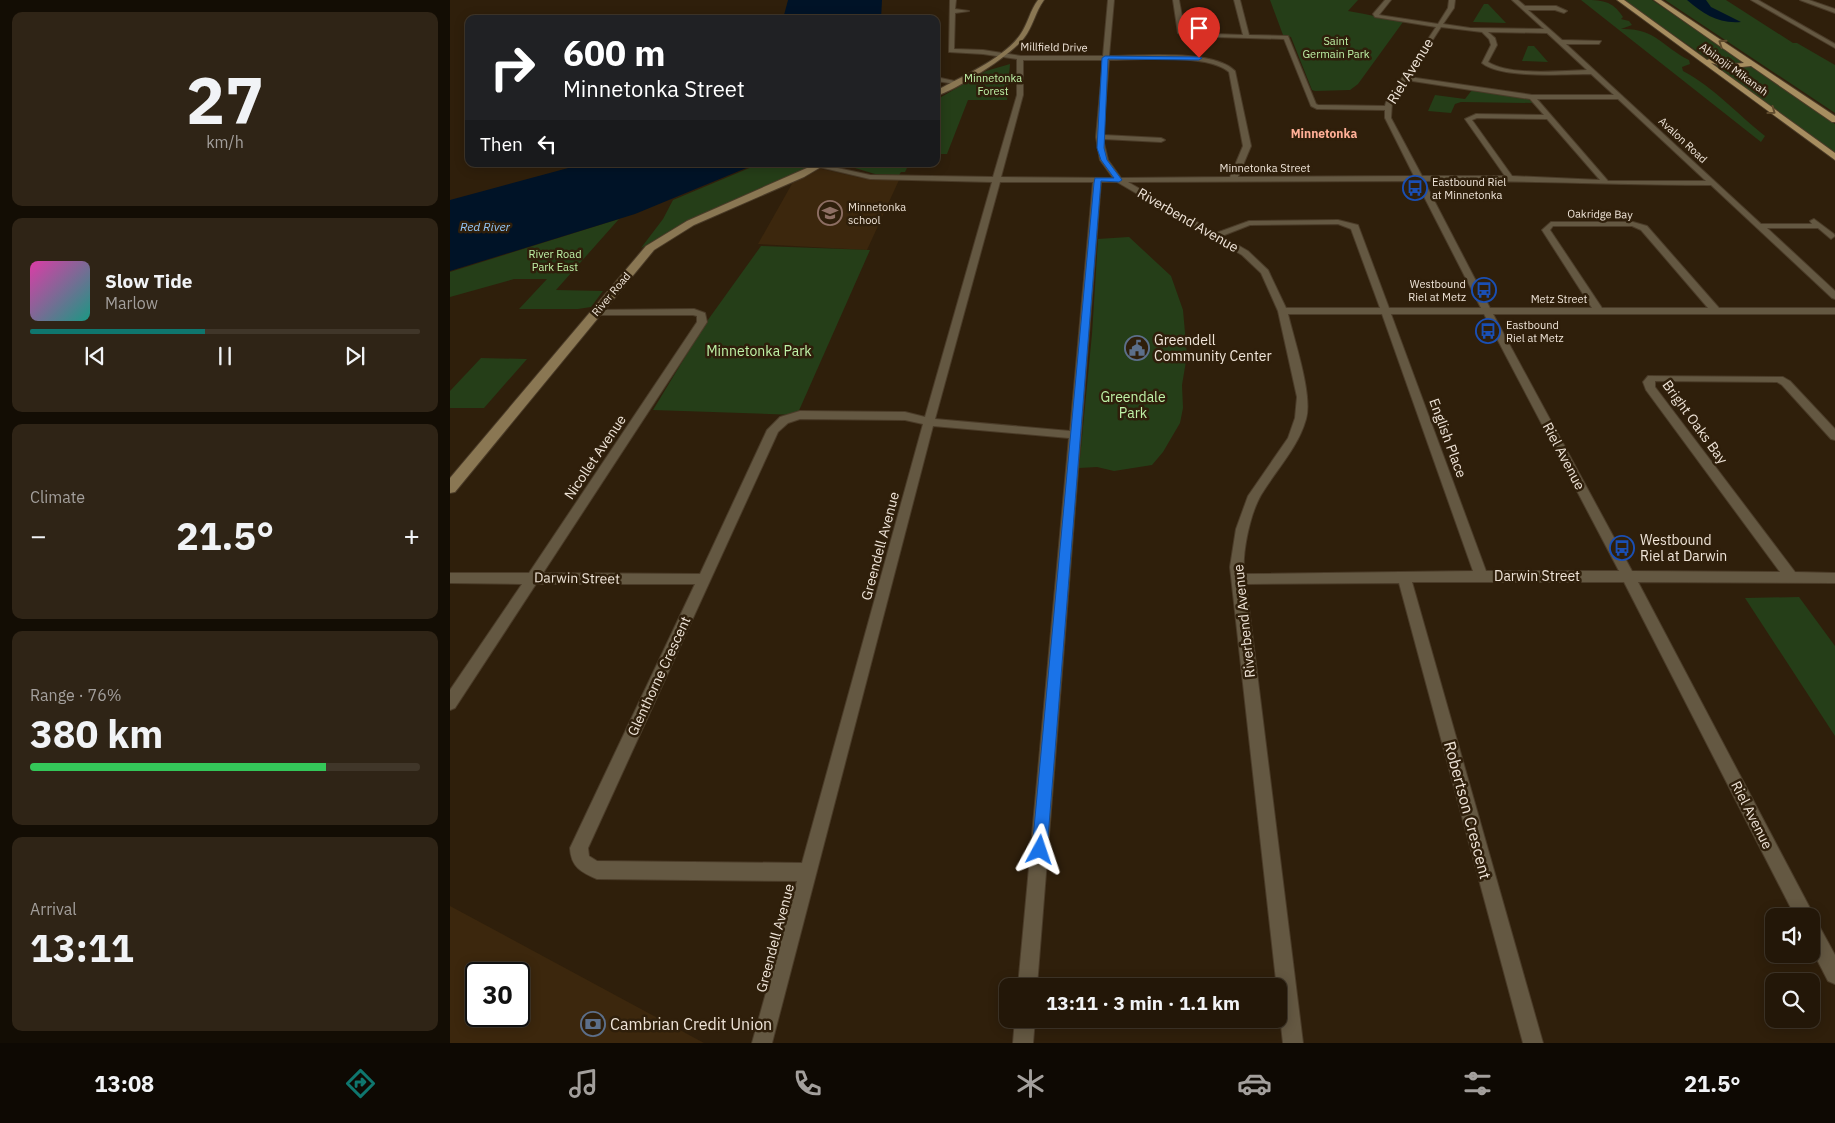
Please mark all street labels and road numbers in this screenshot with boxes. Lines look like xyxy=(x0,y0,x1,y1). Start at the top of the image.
street label: Riel Avenue xyxy=(1383,35,1437,107)
street label: Millfield Drive xyxy=(1020,39,1088,55)
street label: Abinojii Mikanah xyxy=(1697,39,1771,99)
street label: Avalon Road xyxy=(1656,114,1710,166)
street label: Minnetonka Street xyxy=(1220,161,1311,175)
street label: Riverbend Avenue xyxy=(1134,184,1242,256)
street label: Oakridge Bay xyxy=(1567,206,1633,222)
street label: River Road xyxy=(589,269,633,319)
street label: Metz Street xyxy=(1531,292,1587,306)
street label: Bright Oaks Bay xyxy=(1658,376,1732,468)
street label: English Place xyxy=(1425,396,1471,481)
street label: Nicollet Avenue xyxy=(560,411,630,503)
street label: Riel Avenue xyxy=(1539,419,1589,493)
street label: Greendell Avenue xyxy=(857,490,903,602)
street label: Riverbend Avenue xyxy=(1229,563,1259,679)
street label: Darwin Street xyxy=(1494,567,1580,585)
street label: Darwin Street xyxy=(534,568,620,588)
street label: Glenthorne Crescent xyxy=(623,613,695,739)
street label: Robertson Crescent xyxy=(1440,739,1496,881)
street label: Riel Avenue xyxy=(1727,778,1777,852)
street label: Greendell Avenue xyxy=(752,882,798,994)

